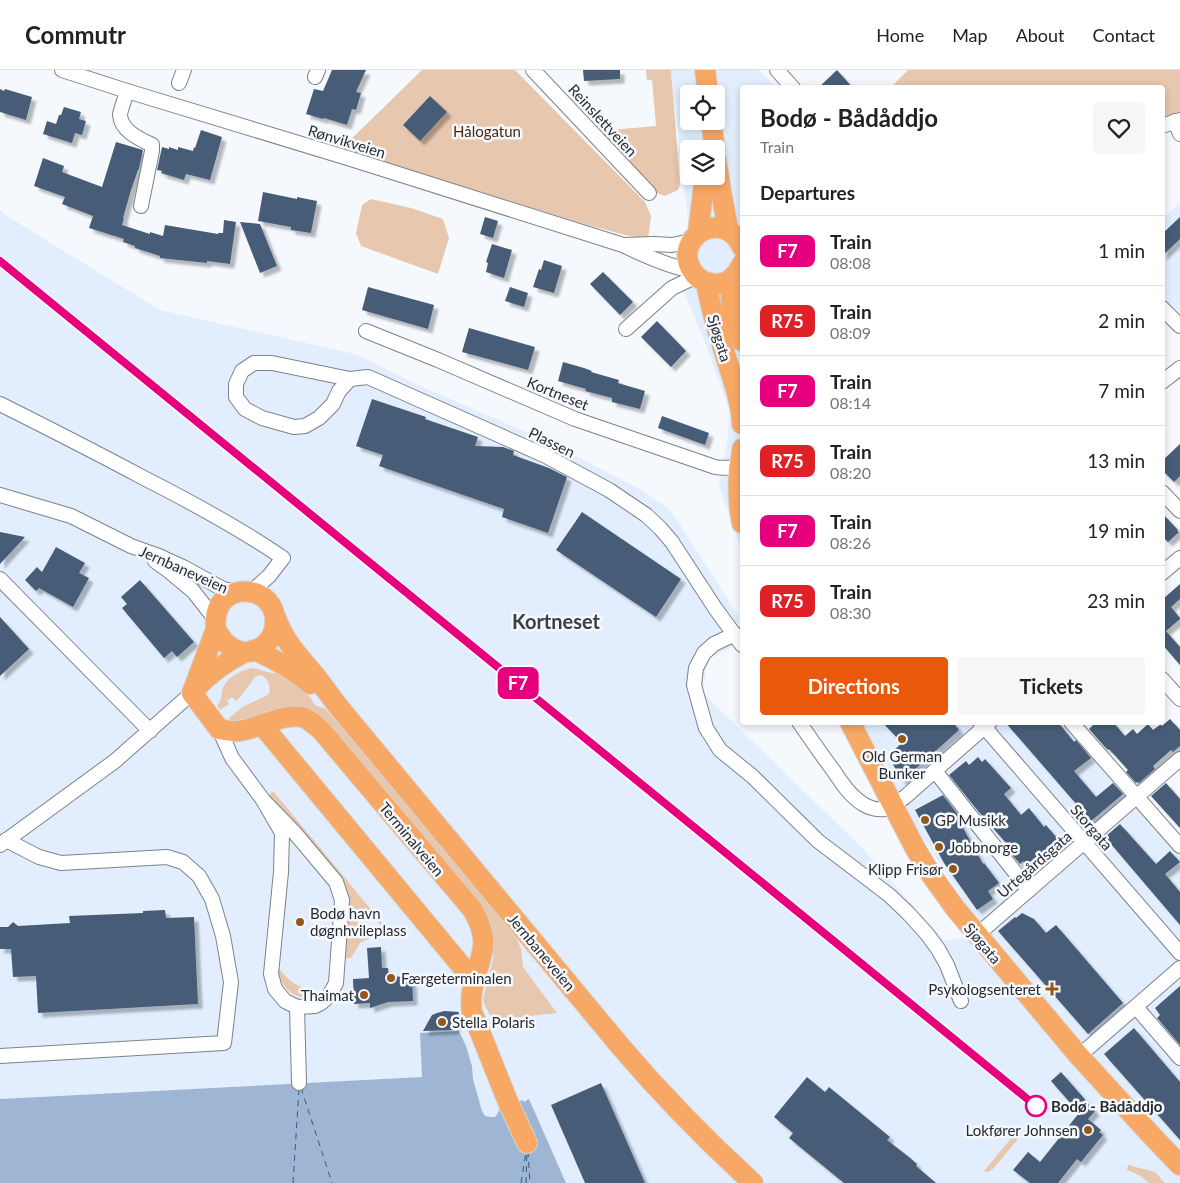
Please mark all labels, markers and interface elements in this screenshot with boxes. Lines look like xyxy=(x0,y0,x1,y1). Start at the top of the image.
text: Commutr xyxy=(25,20,126,49)
text: Home xyxy=(876,24,924,46)
text: Map xyxy=(952,24,988,46)
text: About xyxy=(1016,24,1065,46)
text: Contact xyxy=(1093,24,1155,46)
street label: Reinslettveien xyxy=(565,80,641,160)
map controls xyxy=(680,85,725,185)
button: locate xyxy=(680,85,725,130)
button: heart xyxy=(1093,102,1145,154)
text: Bodø - Bådåddjo xyxy=(760,103,938,132)
street label: Rønvikveien xyxy=(306,121,388,161)
park label: Hålogatun xyxy=(453,122,521,140)
text: Train xyxy=(760,137,794,156)
button: layers xyxy=(680,140,725,185)
text: Departures xyxy=(760,181,855,204)
text: Train xyxy=(830,230,872,253)
text: 1 min xyxy=(1098,239,1145,262)
text: F7 xyxy=(777,240,798,262)
text: 08:08 xyxy=(830,253,871,272)
text: Train xyxy=(830,300,872,323)
text: 2 min xyxy=(1098,309,1145,332)
text: R75 xyxy=(771,310,804,332)
street label: Sjøgata xyxy=(704,312,736,364)
text: 08:09 xyxy=(830,323,871,342)
text: Train xyxy=(830,370,872,393)
street label: Kortneset xyxy=(525,373,592,414)
text: 7 min xyxy=(1098,379,1145,402)
text: F7 xyxy=(777,380,798,402)
text: 08:14 xyxy=(830,393,871,412)
street label: Plassen xyxy=(526,423,578,461)
text: Train xyxy=(830,440,872,463)
text: 13 min xyxy=(1087,449,1145,472)
text: R75 xyxy=(771,450,804,472)
text: 08:20 xyxy=(830,463,871,482)
text: Train xyxy=(830,510,872,533)
text: 19 min xyxy=(1087,519,1145,542)
text: F7 xyxy=(777,520,798,542)
text: 08:26 xyxy=(830,533,871,552)
street label: Jernbaneveien xyxy=(137,541,231,597)
text: Train xyxy=(830,580,872,603)
text: 23 min xyxy=(1087,589,1145,612)
text: R75 xyxy=(771,590,804,612)
text: 08:30 xyxy=(830,603,871,622)
district label: Kortneset xyxy=(512,609,601,633)
button: Directions xyxy=(760,657,948,715)
button: Tickets xyxy=(958,657,1145,715)
line badge: F7 xyxy=(496,667,540,699)
text: F7 xyxy=(508,672,528,694)
marker: Old German Bunker xyxy=(896,733,908,745)
place label: Old German Bunker xyxy=(862,747,942,782)
street label: Terminalveien xyxy=(376,798,448,880)
street label: Storgata xyxy=(1067,800,1117,854)
place label: GP Musikk xyxy=(935,811,1006,829)
marker: GP Musikk xyxy=(919,814,931,826)
street label: Urtegårdsgata xyxy=(993,827,1075,901)
place label: Jobbnorge xyxy=(949,838,1018,856)
marker: Jobbnorge xyxy=(933,841,945,853)
place label: Klipp Frisør xyxy=(868,860,944,878)
marker: Klipp Frisør xyxy=(947,863,959,875)
place label: Bodø havn døgnhvileplass xyxy=(310,904,406,939)
street label: Jernbaneveien xyxy=(505,910,579,994)
marker: Bodø havn døgnhvileplass xyxy=(294,916,306,928)
street label: Sjøgata xyxy=(961,919,1005,967)
place label: Færgeterminalen xyxy=(401,969,512,987)
marker: Færgeterminalen xyxy=(385,972,397,984)
place label: Psykologsenteret xyxy=(928,980,1042,998)
marker: Psykologsenteret xyxy=(1045,982,1059,996)
place label: Thaimat xyxy=(301,986,355,1004)
marker: Thaimat xyxy=(358,989,370,1001)
place label: Stella Polaris xyxy=(452,1013,535,1031)
marker: Stella Polaris xyxy=(436,1016,448,1028)
marker: Bodø - Bådåddjo xyxy=(1025,1095,1047,1117)
place label: Bodø - Bådåddjo xyxy=(1051,1097,1163,1115)
place label: Lokfører Johnsen xyxy=(965,1121,1078,1139)
marker: Lokfører Johnsen xyxy=(1082,1124,1094,1136)

